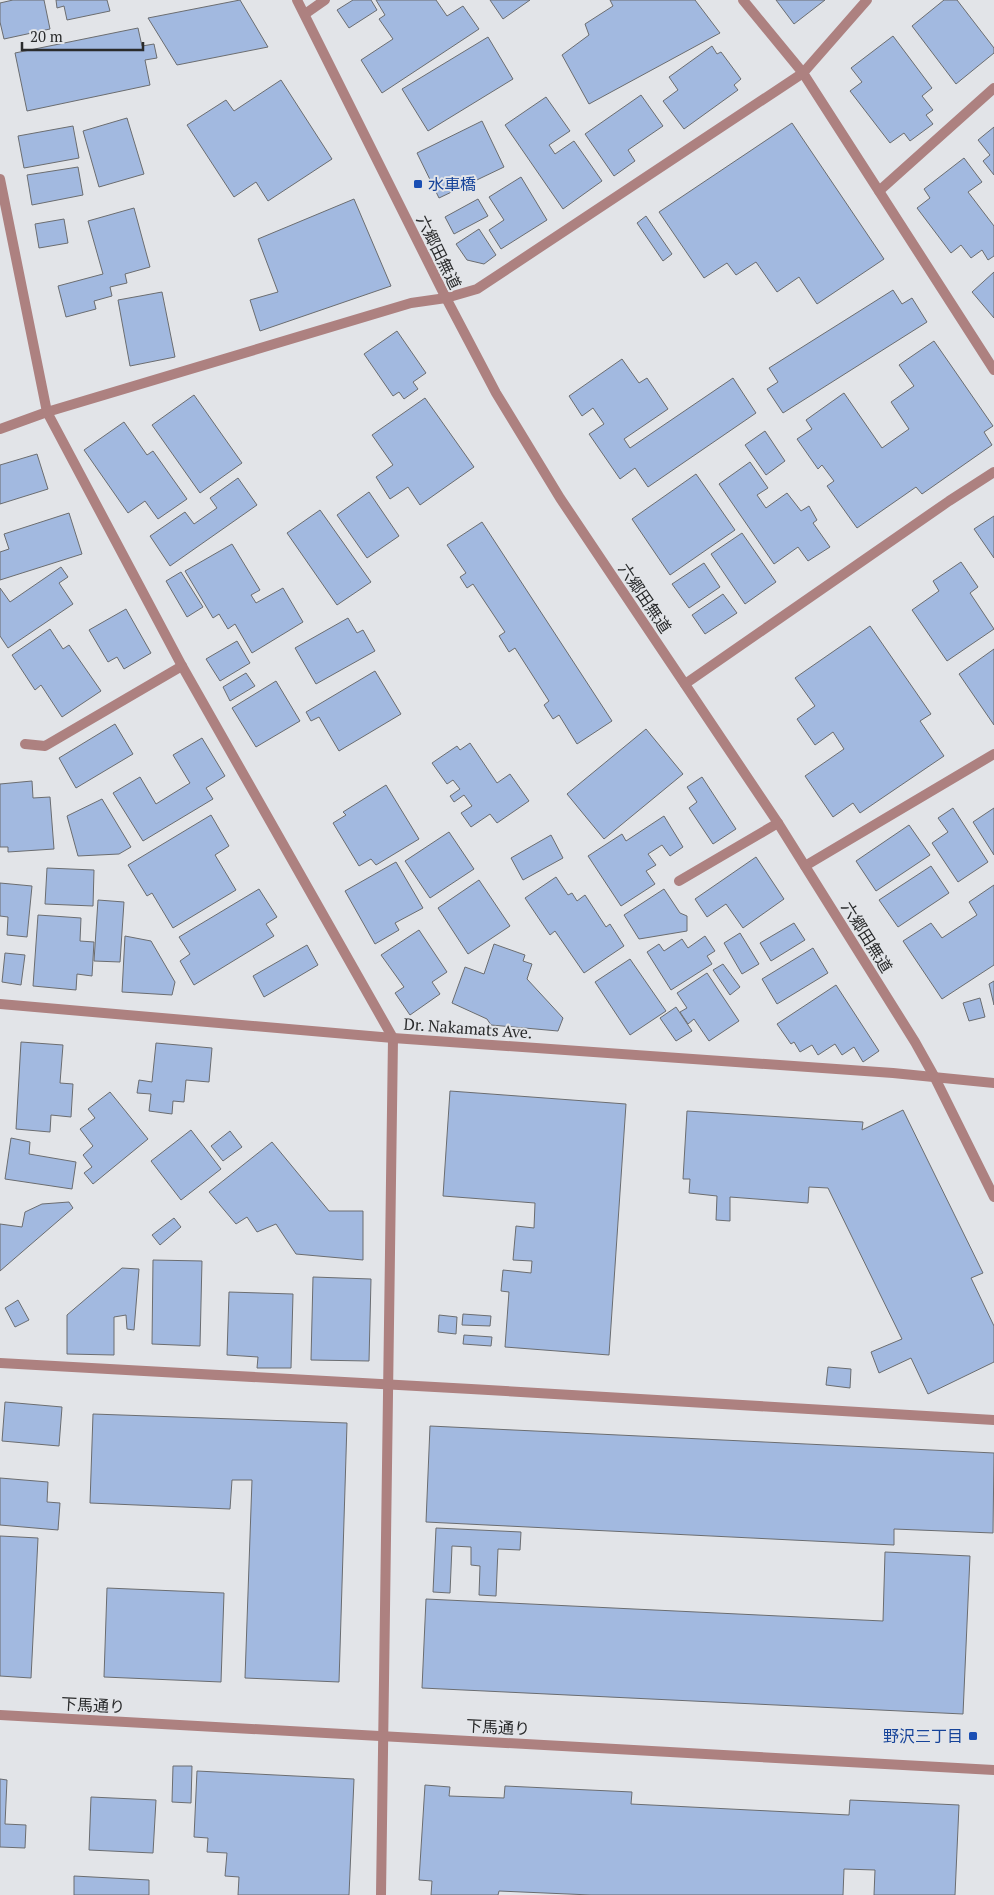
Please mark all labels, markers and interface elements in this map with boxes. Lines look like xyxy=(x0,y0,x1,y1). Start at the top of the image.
scale bar xyxy=(22,20,144,52)
text: 20 m xyxy=(30,26,63,46)
place label: 水車橋 xyxy=(428,173,476,195)
marker: 水車橋 xyxy=(412,178,424,190)
street label: 六郷田無道 xyxy=(412,211,466,293)
street label: 六郷田無道 xyxy=(614,559,676,637)
street label: 六郷田無道 xyxy=(836,897,898,977)
street label: Dr. Nakamats Ave. xyxy=(403,1013,533,1043)
street label: 下馬通り xyxy=(60,1692,126,1718)
street label: 下馬通り xyxy=(465,1714,531,1740)
place label: 野沢三丁目 xyxy=(883,1725,963,1747)
marker: 野沢三丁目 xyxy=(967,1730,979,1742)

